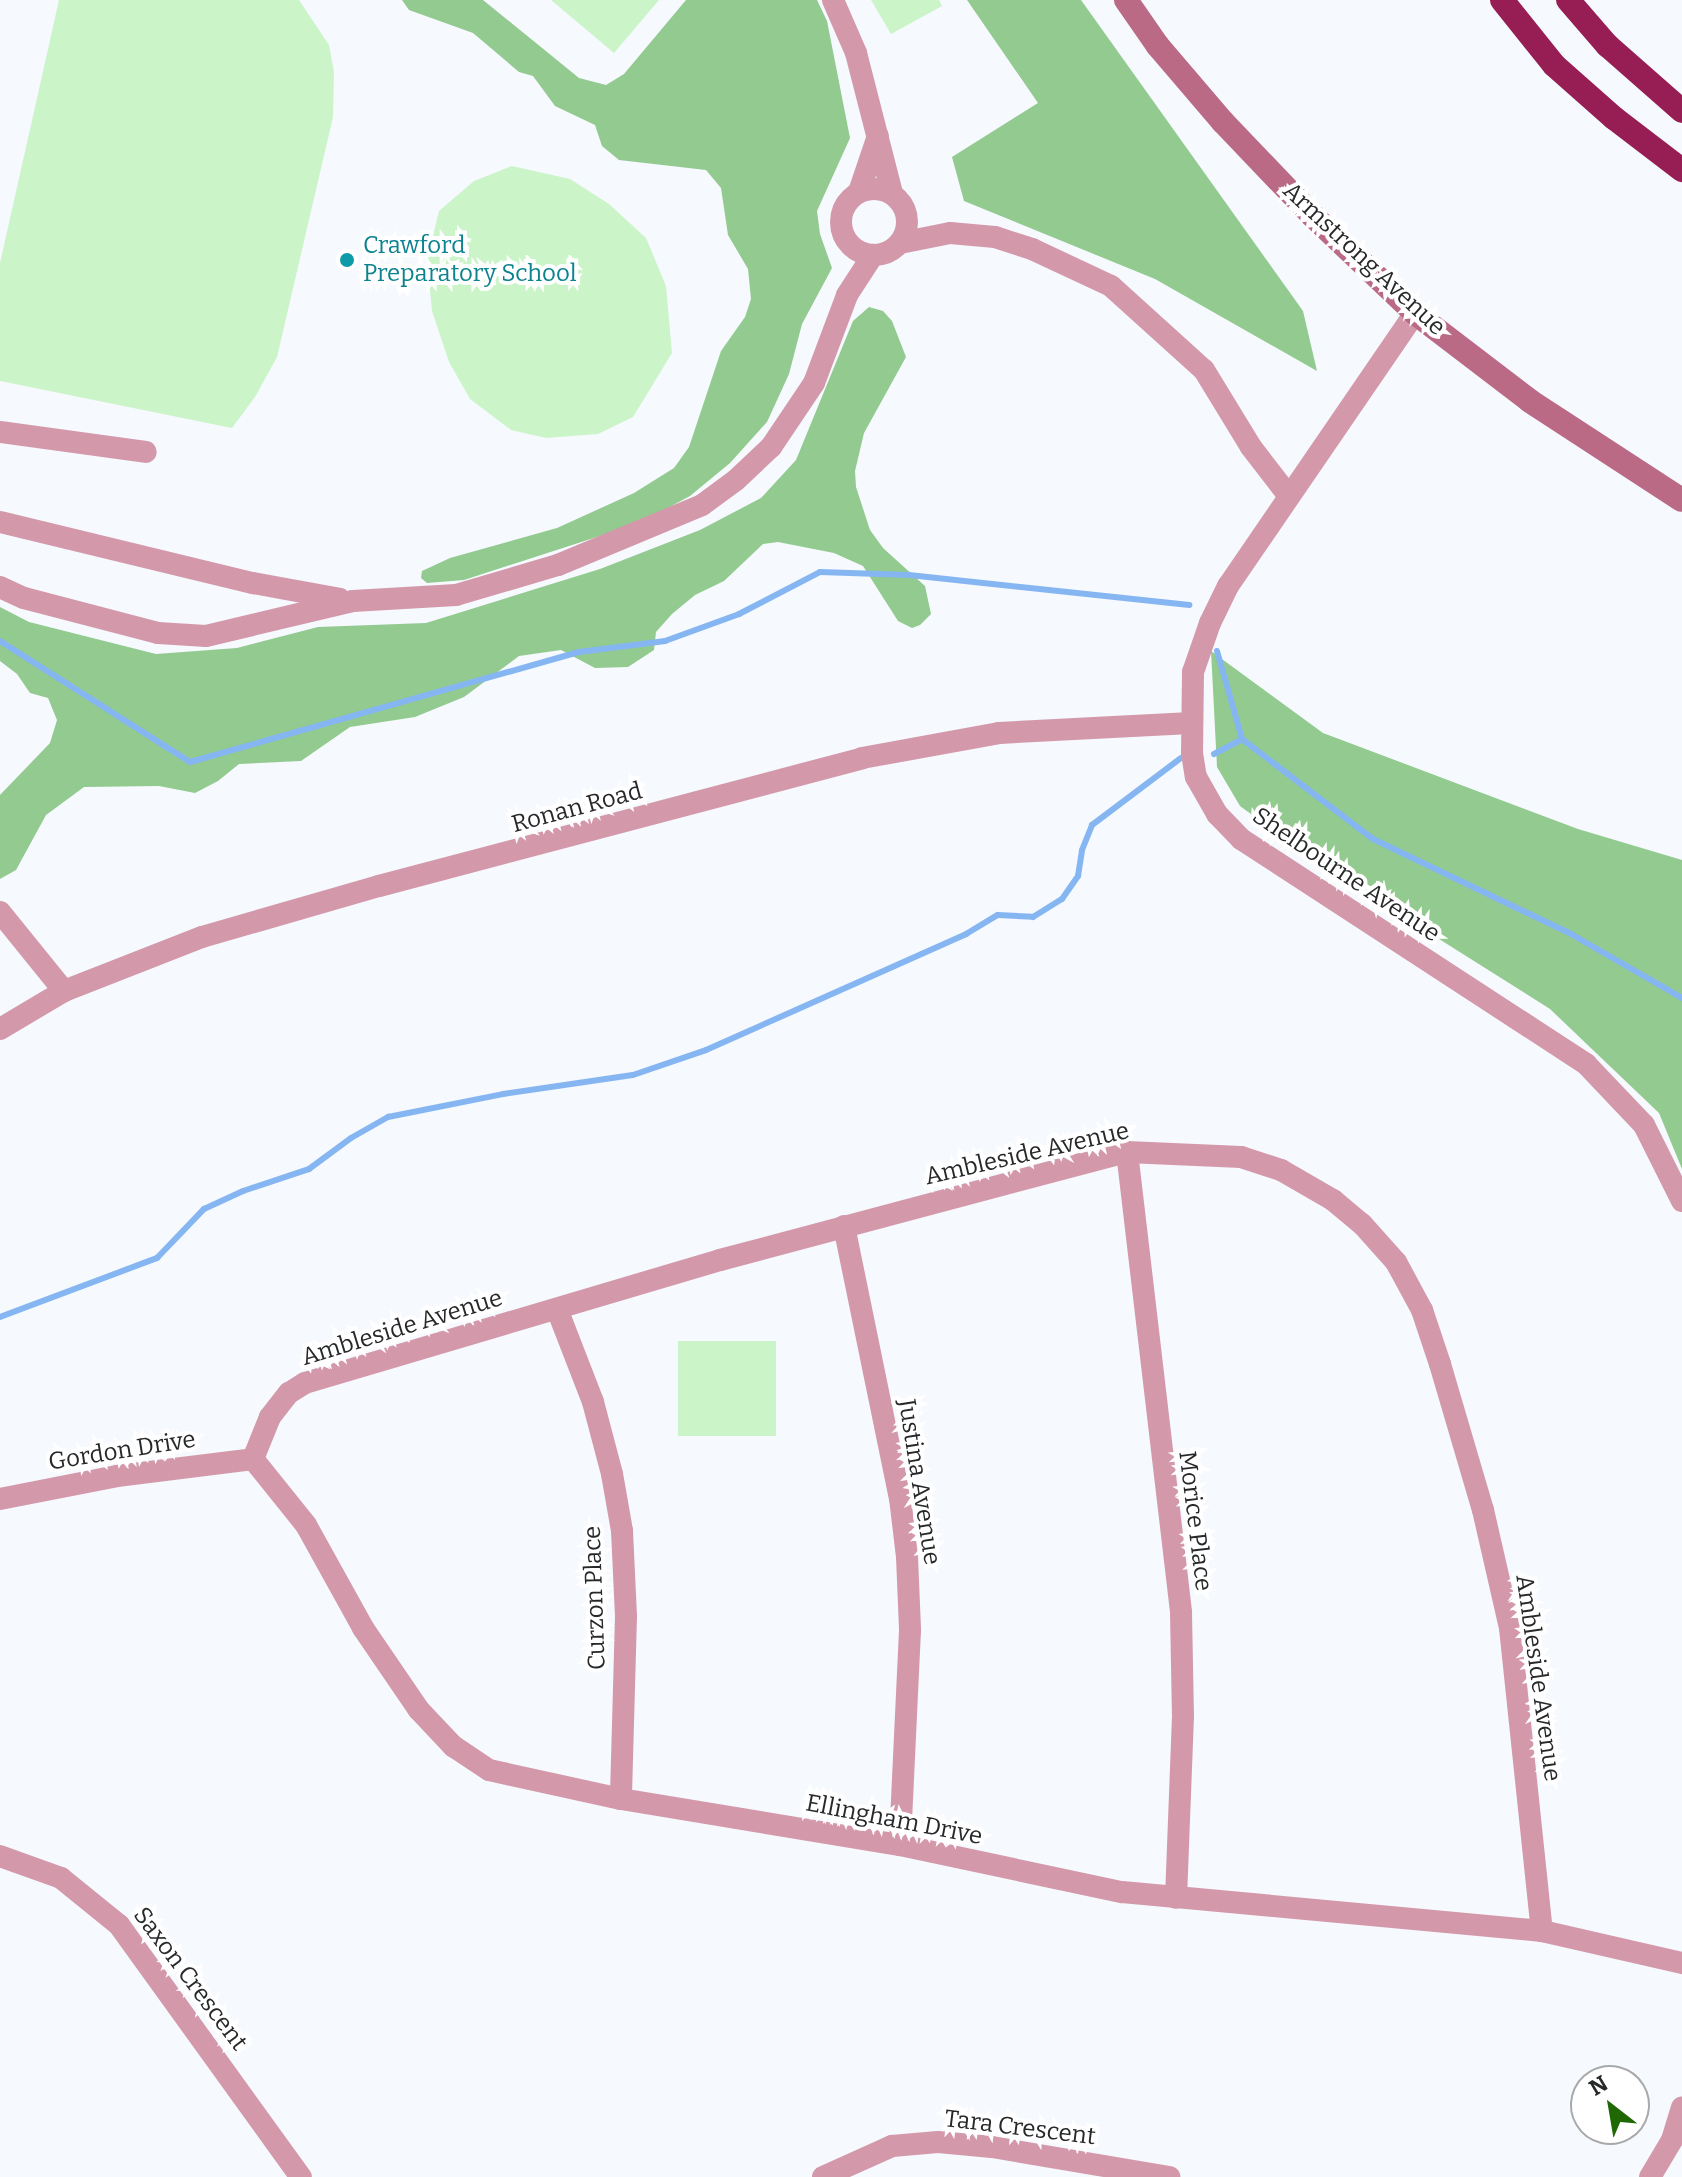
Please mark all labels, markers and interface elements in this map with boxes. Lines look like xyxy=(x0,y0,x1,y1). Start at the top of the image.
street label: Armstrong Avenue xyxy=(1277,176,1451,342)
place label: Crawford Preparatory School xyxy=(363,232,577,288)
marker: Crawford Preparatory School xyxy=(338,251,356,269)
street label: Ronan Road xyxy=(509,777,645,839)
street label: Shelbourne Avenue xyxy=(1247,802,1445,948)
street label: Ambleside Avenue xyxy=(922,1117,1132,1191)
street label: Ambleside Avenue xyxy=(298,1284,506,1372)
street label: Justina Avenue xyxy=(892,1397,946,1567)
street label: Gordon Drive xyxy=(46,1425,198,1477)
street label: Morice Place xyxy=(1172,1449,1218,1593)
street label: Curzon Place xyxy=(578,1525,612,1671)
street label: Ambleside Avenue xyxy=(1509,1573,1567,1783)
street label: Ellingham Drive xyxy=(803,1789,985,1851)
street label: Saxon Crescent xyxy=(127,1902,253,2056)
north arrow xyxy=(1570,2065,1650,2145)
text: N xyxy=(1584,2070,1613,2102)
street label: Tara Crescent xyxy=(943,2104,1097,2152)

